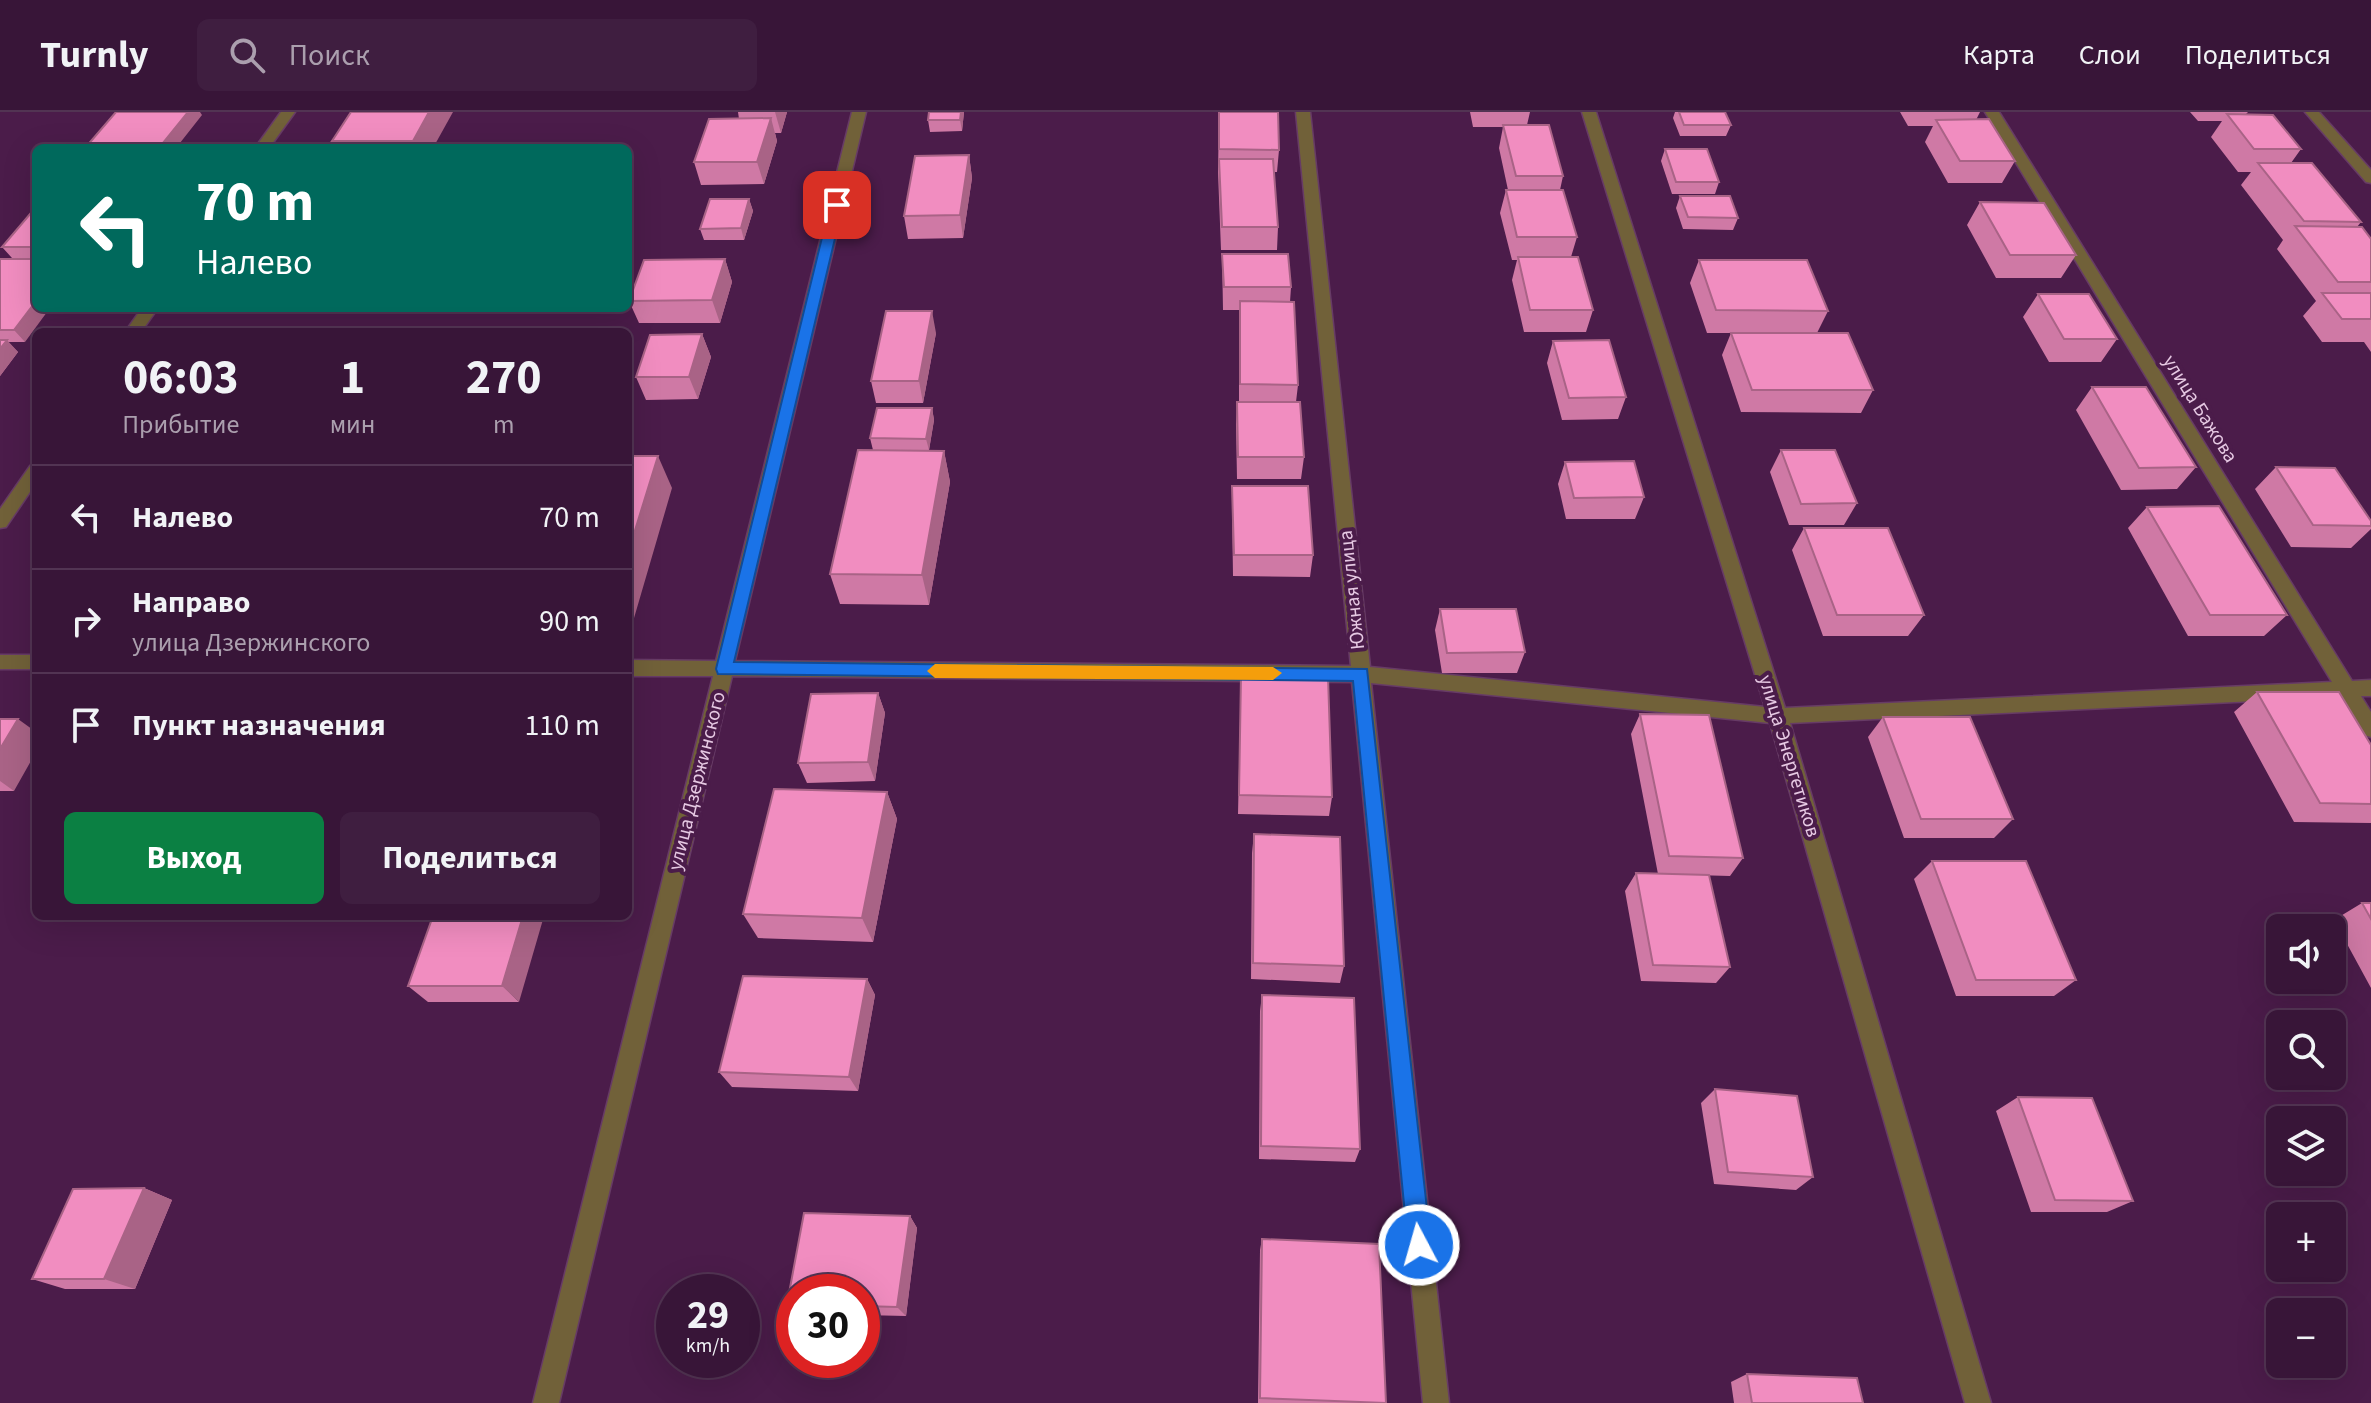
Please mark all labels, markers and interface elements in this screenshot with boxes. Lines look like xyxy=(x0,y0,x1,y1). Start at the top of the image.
search box xyxy=(197,19,757,91)
text: Turnly xyxy=(40,28,149,82)
icon: search xyxy=(225,33,269,77)
text: Поиск xyxy=(289,34,370,77)
text: Карта xyxy=(1963,35,2035,75)
text: Слои xyxy=(2079,35,2141,75)
text: Поделиться xyxy=(2185,35,2331,75)
text: 70 m xyxy=(196,163,314,242)
pin xyxy=(803,171,871,239)
icon: left xyxy=(64,176,168,280)
icon: arrive xyxy=(815,183,859,227)
text: Налево xyxy=(196,237,312,288)
text: 06:03 xyxy=(123,344,239,412)
text: 1 xyxy=(340,344,365,412)
text: 270 xyxy=(466,344,542,412)
street label: улица Бажова xyxy=(2156,350,2244,468)
text: Прибытие xyxy=(122,406,239,443)
text: мин xyxy=(330,406,375,443)
text: m xyxy=(493,406,514,443)
icon: left xyxy=(64,495,108,539)
text: Налево xyxy=(132,496,233,539)
text: 70 m xyxy=(539,496,600,539)
street label: Южная улица xyxy=(1332,529,1372,651)
text: Направо xyxy=(132,581,250,624)
icon: right xyxy=(64,599,108,643)
text: 90 m xyxy=(539,600,600,643)
text: улица Дзержинского xyxy=(132,624,370,661)
street label: улица Энергетиков xyxy=(1751,671,1827,841)
street label: улица Дзержинского xyxy=(661,689,733,873)
icon: arrive xyxy=(64,703,108,747)
text: Пункт назначения xyxy=(132,704,386,747)
text: 110 m xyxy=(524,704,600,747)
button: Выход xyxy=(64,812,324,904)
button: Поделиться xyxy=(340,812,600,904)
map controls xyxy=(2266,914,2346,1378)
button: sound xyxy=(2266,914,2346,994)
button: search xyxy=(2266,1010,2346,1090)
button: layers xyxy=(2266,1106,2346,1186)
button: + xyxy=(2266,1202,2346,1282)
position arrow xyxy=(1377,1203,1461,1287)
speed limit sign: 30 xyxy=(776,1274,880,1378)
text: 29 xyxy=(687,1287,729,1344)
button: − xyxy=(2266,1298,2346,1378)
text: km/h xyxy=(686,1332,730,1360)

